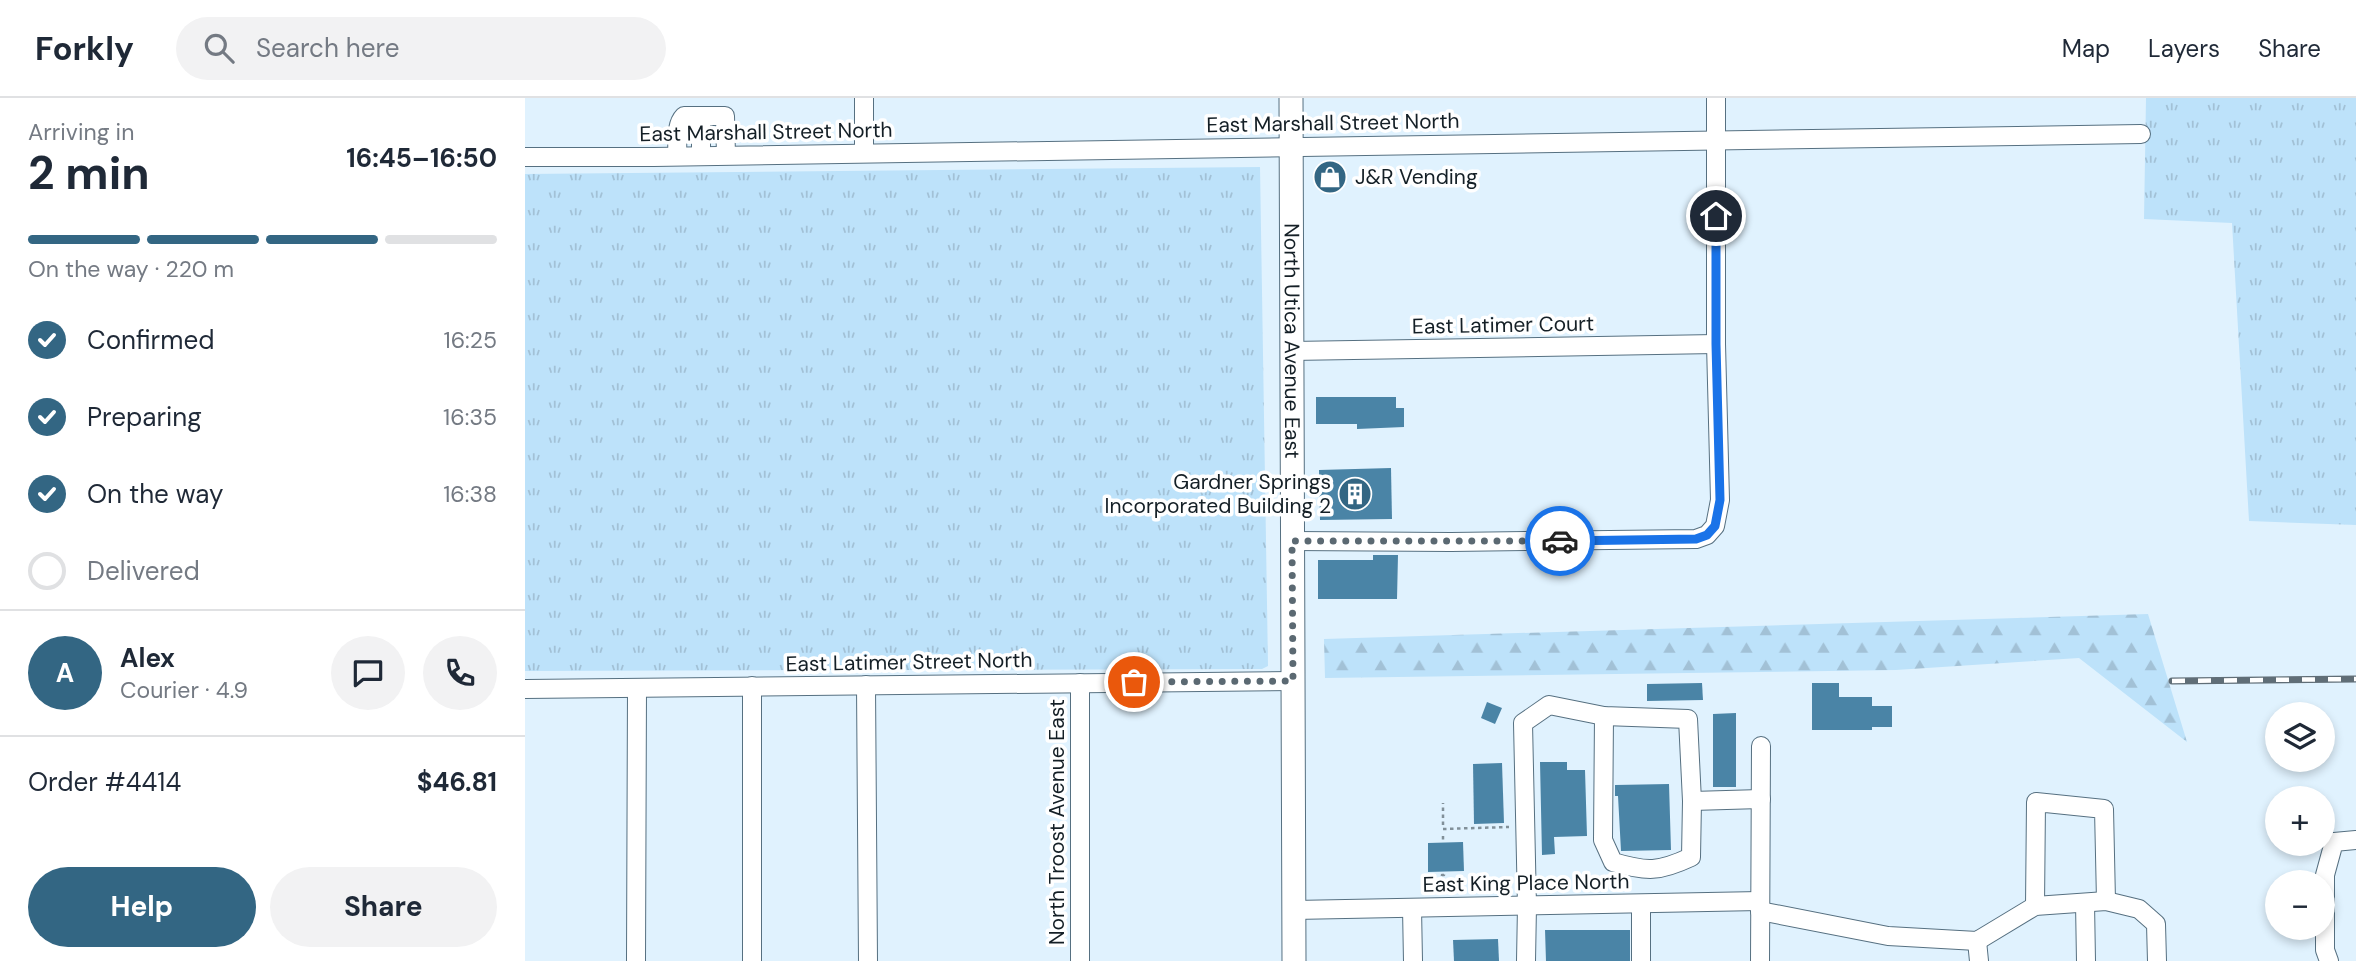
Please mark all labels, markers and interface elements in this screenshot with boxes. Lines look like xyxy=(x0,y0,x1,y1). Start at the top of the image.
search box xyxy=(176,17,666,80)
text: Forkly xyxy=(35,27,134,70)
icon: search xyxy=(200,29,238,67)
text: Search here xyxy=(256,31,399,65)
text: Map xyxy=(2062,33,2110,64)
text: Layers xyxy=(2148,33,2220,64)
text: Share xyxy=(2258,33,2321,64)
street label: East Marshall Street North xyxy=(1206,107,1460,139)
street label: East Marshall Street North xyxy=(639,116,893,148)
text: Arriving in xyxy=(28,117,134,147)
text: 16:45–16:50 xyxy=(346,141,497,175)
text: 2 min xyxy=(28,143,150,203)
shop icon: J&R Vending xyxy=(1311,158,1349,196)
place label: J&R Vending xyxy=(1355,163,1478,191)
pin xyxy=(1686,186,1746,246)
icon: home xyxy=(1697,197,1735,235)
street label: North Utica Avenue East xyxy=(1277,223,1306,459)
text: On the way · 220 m xyxy=(28,254,234,284)
street label: East Latimer Court xyxy=(1412,309,1594,341)
icon: check xyxy=(28,321,66,359)
text: Confirmed xyxy=(87,323,214,357)
text: 16:25 xyxy=(443,325,497,355)
icon: check xyxy=(28,398,66,436)
text: Preparing xyxy=(87,400,202,434)
text: 16:35 xyxy=(443,402,497,432)
place label: Gardner Springs Incorporated Building 2 xyxy=(1105,468,1331,520)
icon: check xyxy=(28,475,66,513)
building icon: Gardner Springs Incorporated Building 2 xyxy=(1336,475,1374,513)
text: On the way xyxy=(87,477,223,511)
text: 16:38 xyxy=(443,479,497,509)
courier xyxy=(1525,506,1595,576)
icon: car xyxy=(1541,522,1579,560)
text: Delivered xyxy=(87,554,200,588)
button: chat xyxy=(331,636,405,710)
button: phone xyxy=(423,636,497,710)
text: Alex xyxy=(120,641,175,675)
street label: East Latimer Street North xyxy=(785,646,1033,678)
pin xyxy=(1104,652,1164,712)
text: A xyxy=(56,656,74,690)
icon: bag xyxy=(1115,663,1153,701)
text: Courier · 4.9 xyxy=(120,675,248,705)
street label: North Troost Avenue East xyxy=(1043,699,1071,945)
map controls xyxy=(2265,702,2335,940)
button: layers xyxy=(2265,702,2335,772)
text: Order #4414 xyxy=(28,765,181,799)
text: $46.81 xyxy=(417,765,497,799)
button: + xyxy=(2265,786,2335,856)
button: Help xyxy=(28,867,256,947)
button: Share xyxy=(270,867,497,947)
street label: East King Place North xyxy=(1422,867,1630,899)
button: − xyxy=(2265,870,2335,940)

